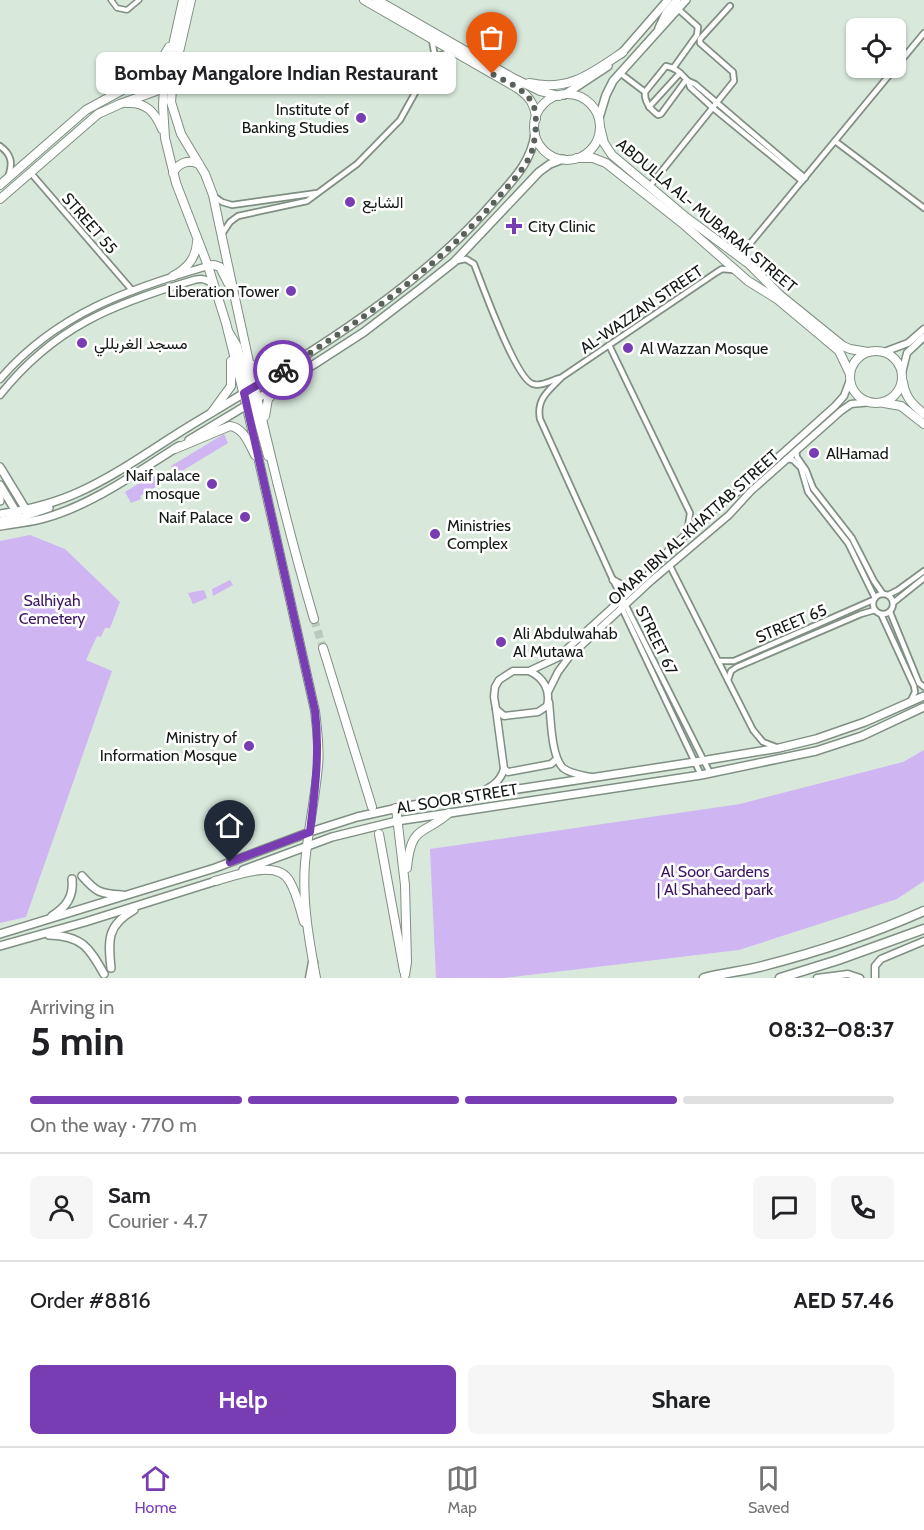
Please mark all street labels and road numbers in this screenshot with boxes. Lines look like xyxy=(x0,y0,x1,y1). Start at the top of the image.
street label: ABDULLA AL- MUBARAK STREET xyxy=(613,134,801,297)
street label: STREET 55 xyxy=(58,189,121,258)
street label: AL-WAZZAN STREET xyxy=(576,261,707,358)
street label: OMAR IBN AL-KHATTAB STREET xyxy=(604,445,783,609)
street label: STREET 65 xyxy=(753,600,829,647)
street label: STREET 67 xyxy=(632,603,681,678)
street label: AL SOOR STREET xyxy=(395,779,520,817)

